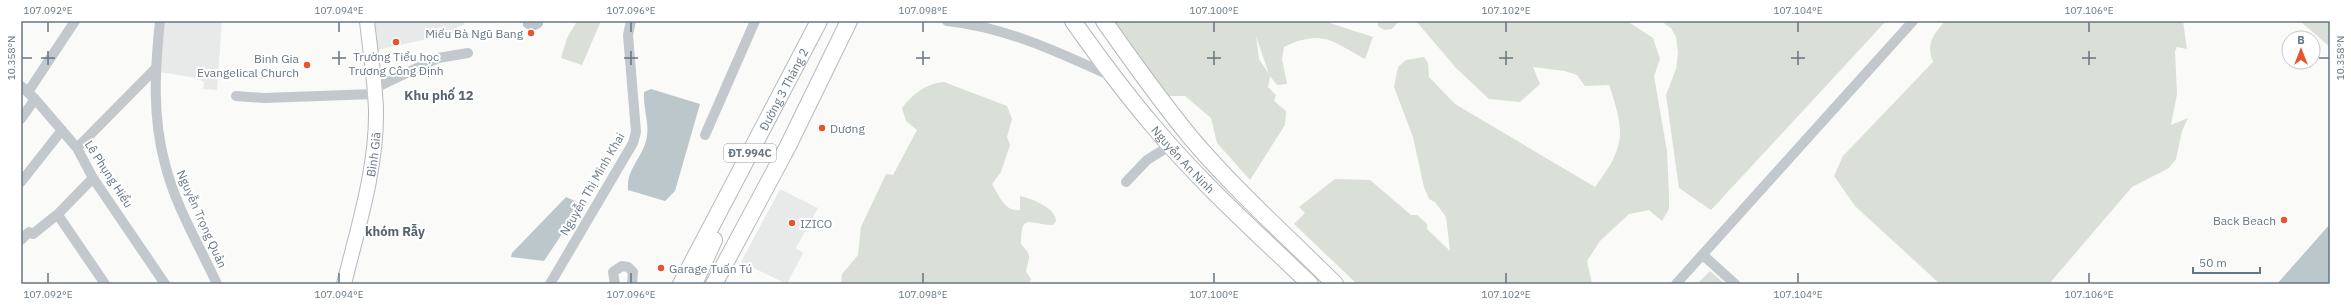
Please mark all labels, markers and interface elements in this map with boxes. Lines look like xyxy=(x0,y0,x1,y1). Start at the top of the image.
text: 107.092°E xyxy=(23,4,73,17)
text: 107.094°E xyxy=(314,4,364,17)
text: 107.096°E xyxy=(606,4,656,17)
text: 107.098°E xyxy=(898,4,948,17)
text: 107.100°E xyxy=(1189,4,1239,17)
text: 107.102°E xyxy=(1481,4,1531,17)
text: 107.104°E xyxy=(1773,4,1823,17)
text: 107.106°E xyxy=(2064,4,2114,17)
place label: Miếu Bà Ngũ Bang xyxy=(425,26,524,41)
marker: Miếu Bà Ngũ Bang xyxy=(526,28,536,38)
north arrow xyxy=(2281,30,2321,70)
text: B xyxy=(2297,33,2305,47)
text: 10.358°N xyxy=(5,36,18,80)
text: 10.358°N xyxy=(2334,36,2347,80)
marker: Trường Tiểu học Trương Công Định xyxy=(391,37,401,47)
street label: Đường 3 Tháng 2 xyxy=(755,45,811,133)
place label: Trường Tiểu học Trương Công Định xyxy=(348,49,444,78)
place label: Binh Gia Evangelical Church xyxy=(197,51,300,80)
marker: Binh Gia Evangelical Church xyxy=(302,60,312,70)
district label: Khu phố 12 xyxy=(404,87,474,104)
place label: Dương xyxy=(830,121,865,136)
street label: Nguyễn An Ninh xyxy=(1149,122,1218,196)
marker: Dương xyxy=(817,123,827,133)
street label: Nguyễn Thị Minh Khai xyxy=(556,130,628,238)
street label: Bình Giã xyxy=(362,131,383,178)
street label: Lê Phụng Hiểu xyxy=(82,138,136,210)
road number: ĐT.994C xyxy=(724,144,776,162)
street label: Nguyễn Trọng Quản xyxy=(174,168,230,270)
place label: Back Beach xyxy=(2213,213,2276,228)
marker: Back Beach xyxy=(2279,215,2289,225)
place label: IZICO xyxy=(800,216,832,231)
marker: IZICO xyxy=(787,218,797,228)
district label: khóm Rẫy xyxy=(365,223,425,240)
scale bar xyxy=(2193,249,2260,275)
text: 50 m xyxy=(2199,255,2227,270)
place label: Garage Tuấn Tú xyxy=(669,261,752,276)
marker: Garage Tuấn Tú xyxy=(656,263,666,273)
text: 107.092°E xyxy=(23,288,73,301)
text: 107.094°E xyxy=(314,288,364,301)
text: 107.096°E xyxy=(606,288,656,301)
text: 107.098°E xyxy=(898,288,948,301)
text: 107.100°E xyxy=(1189,288,1239,301)
text: 107.102°E xyxy=(1481,288,1531,301)
text: 107.104°E xyxy=(1773,288,1823,301)
text: 107.106°E xyxy=(2064,288,2114,301)

